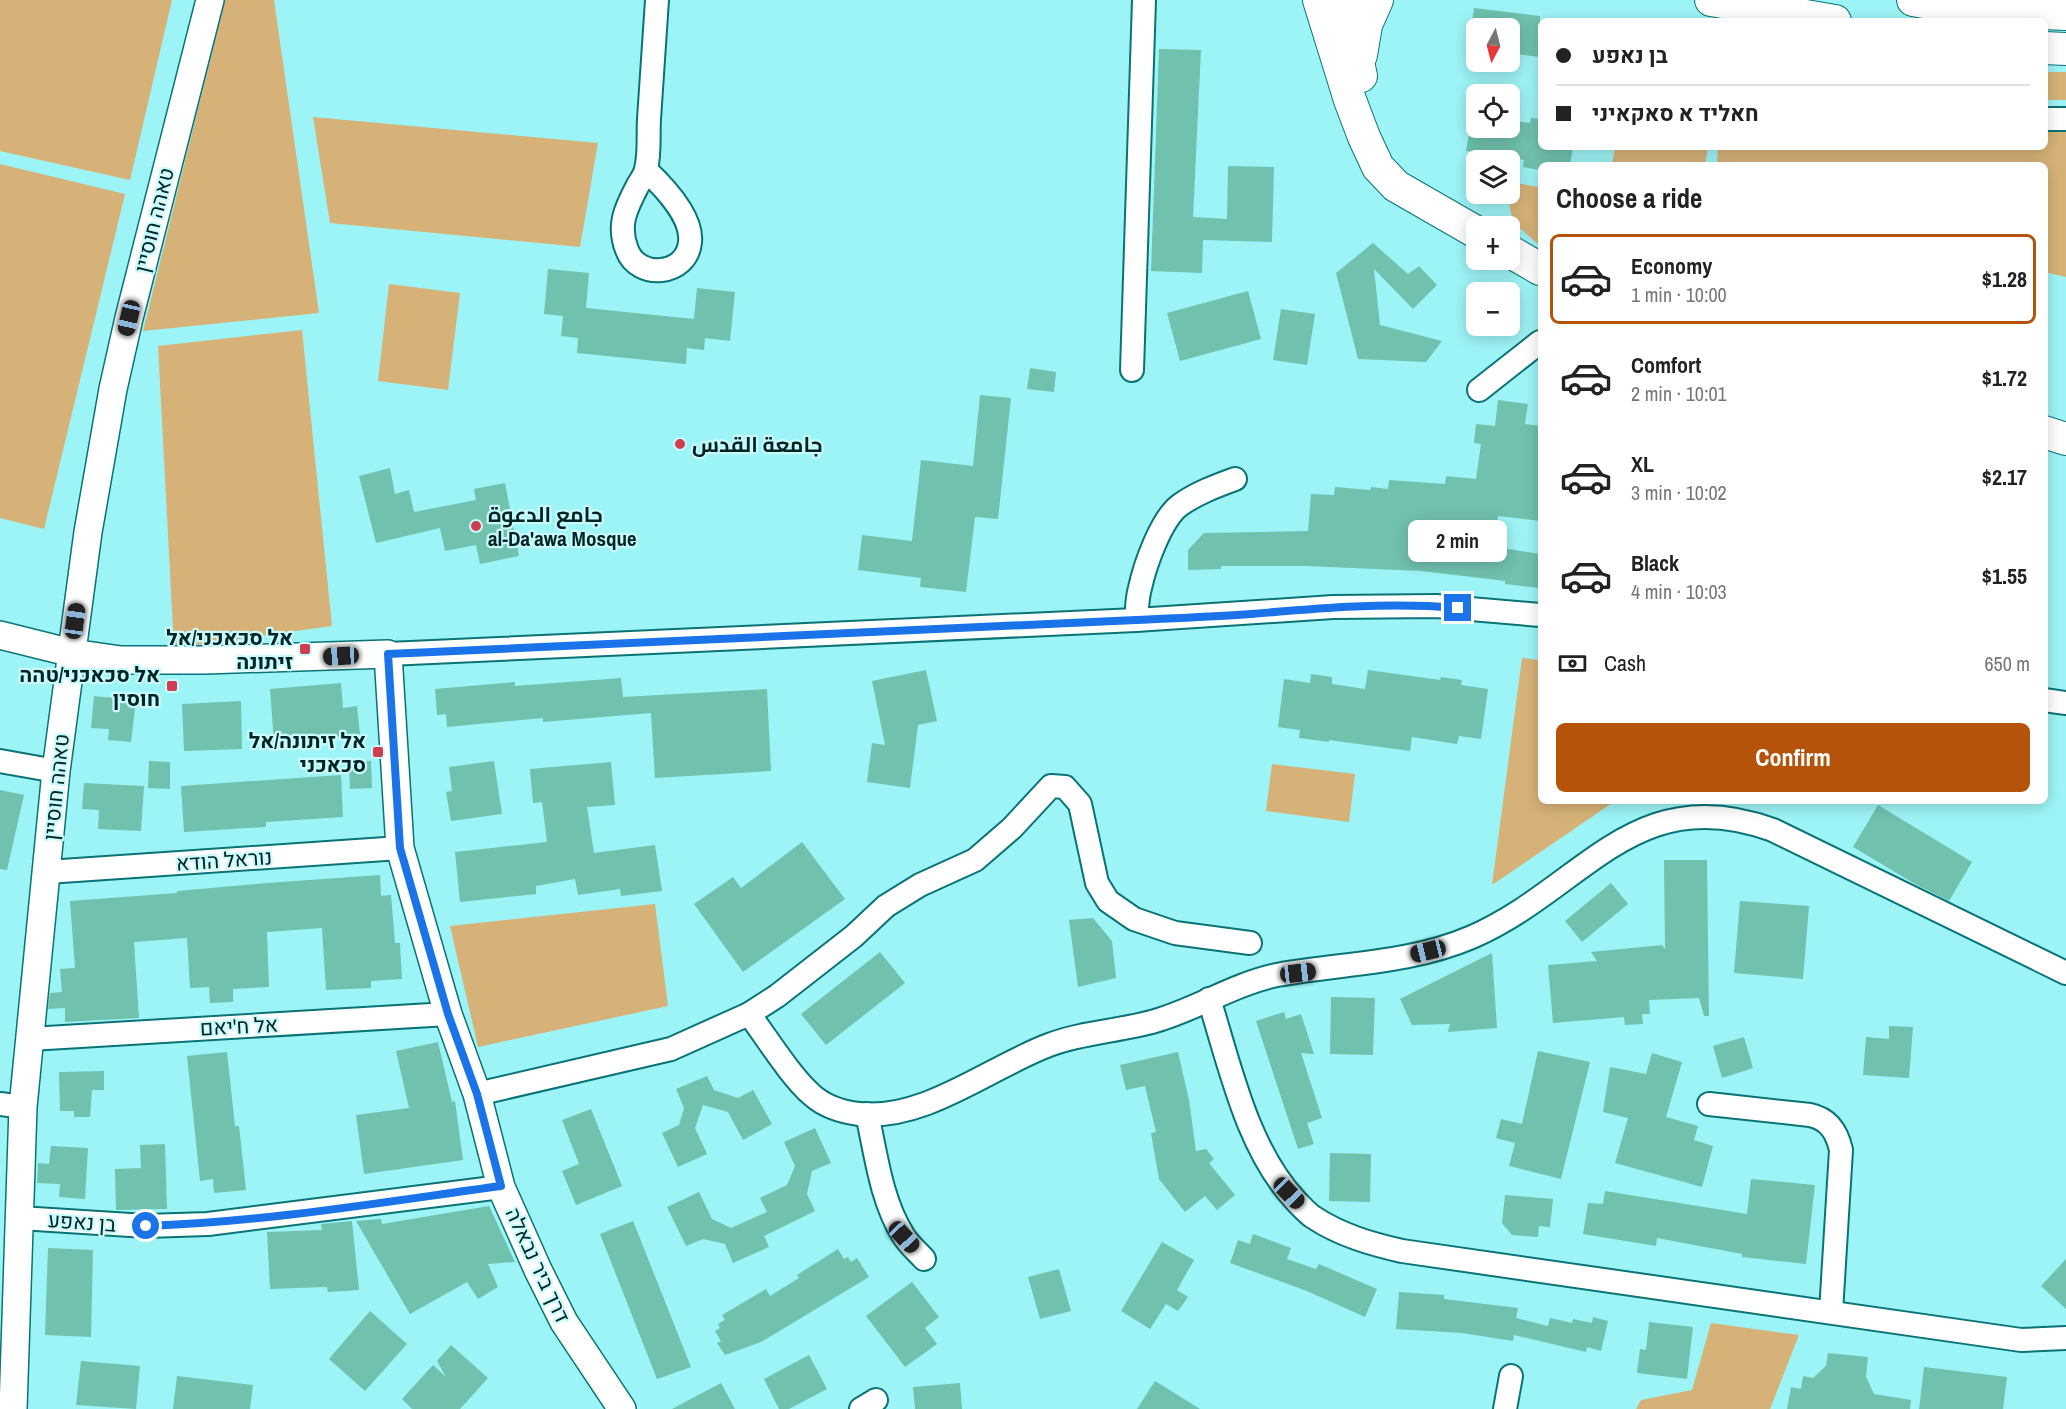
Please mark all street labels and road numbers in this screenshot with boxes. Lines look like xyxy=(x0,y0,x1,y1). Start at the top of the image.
street label: טאהה חוסיין xyxy=(127,165,181,275)
street label: טאהה חוסיין xyxy=(36,732,76,842)
street label: נוראל הודא xyxy=(175,842,273,878)
street label: אל ח'יאם xyxy=(199,1009,279,1043)
street label: דרך ביר נבאלה xyxy=(499,1203,577,1327)
street label: בן נאפע xyxy=(47,1205,117,1239)

